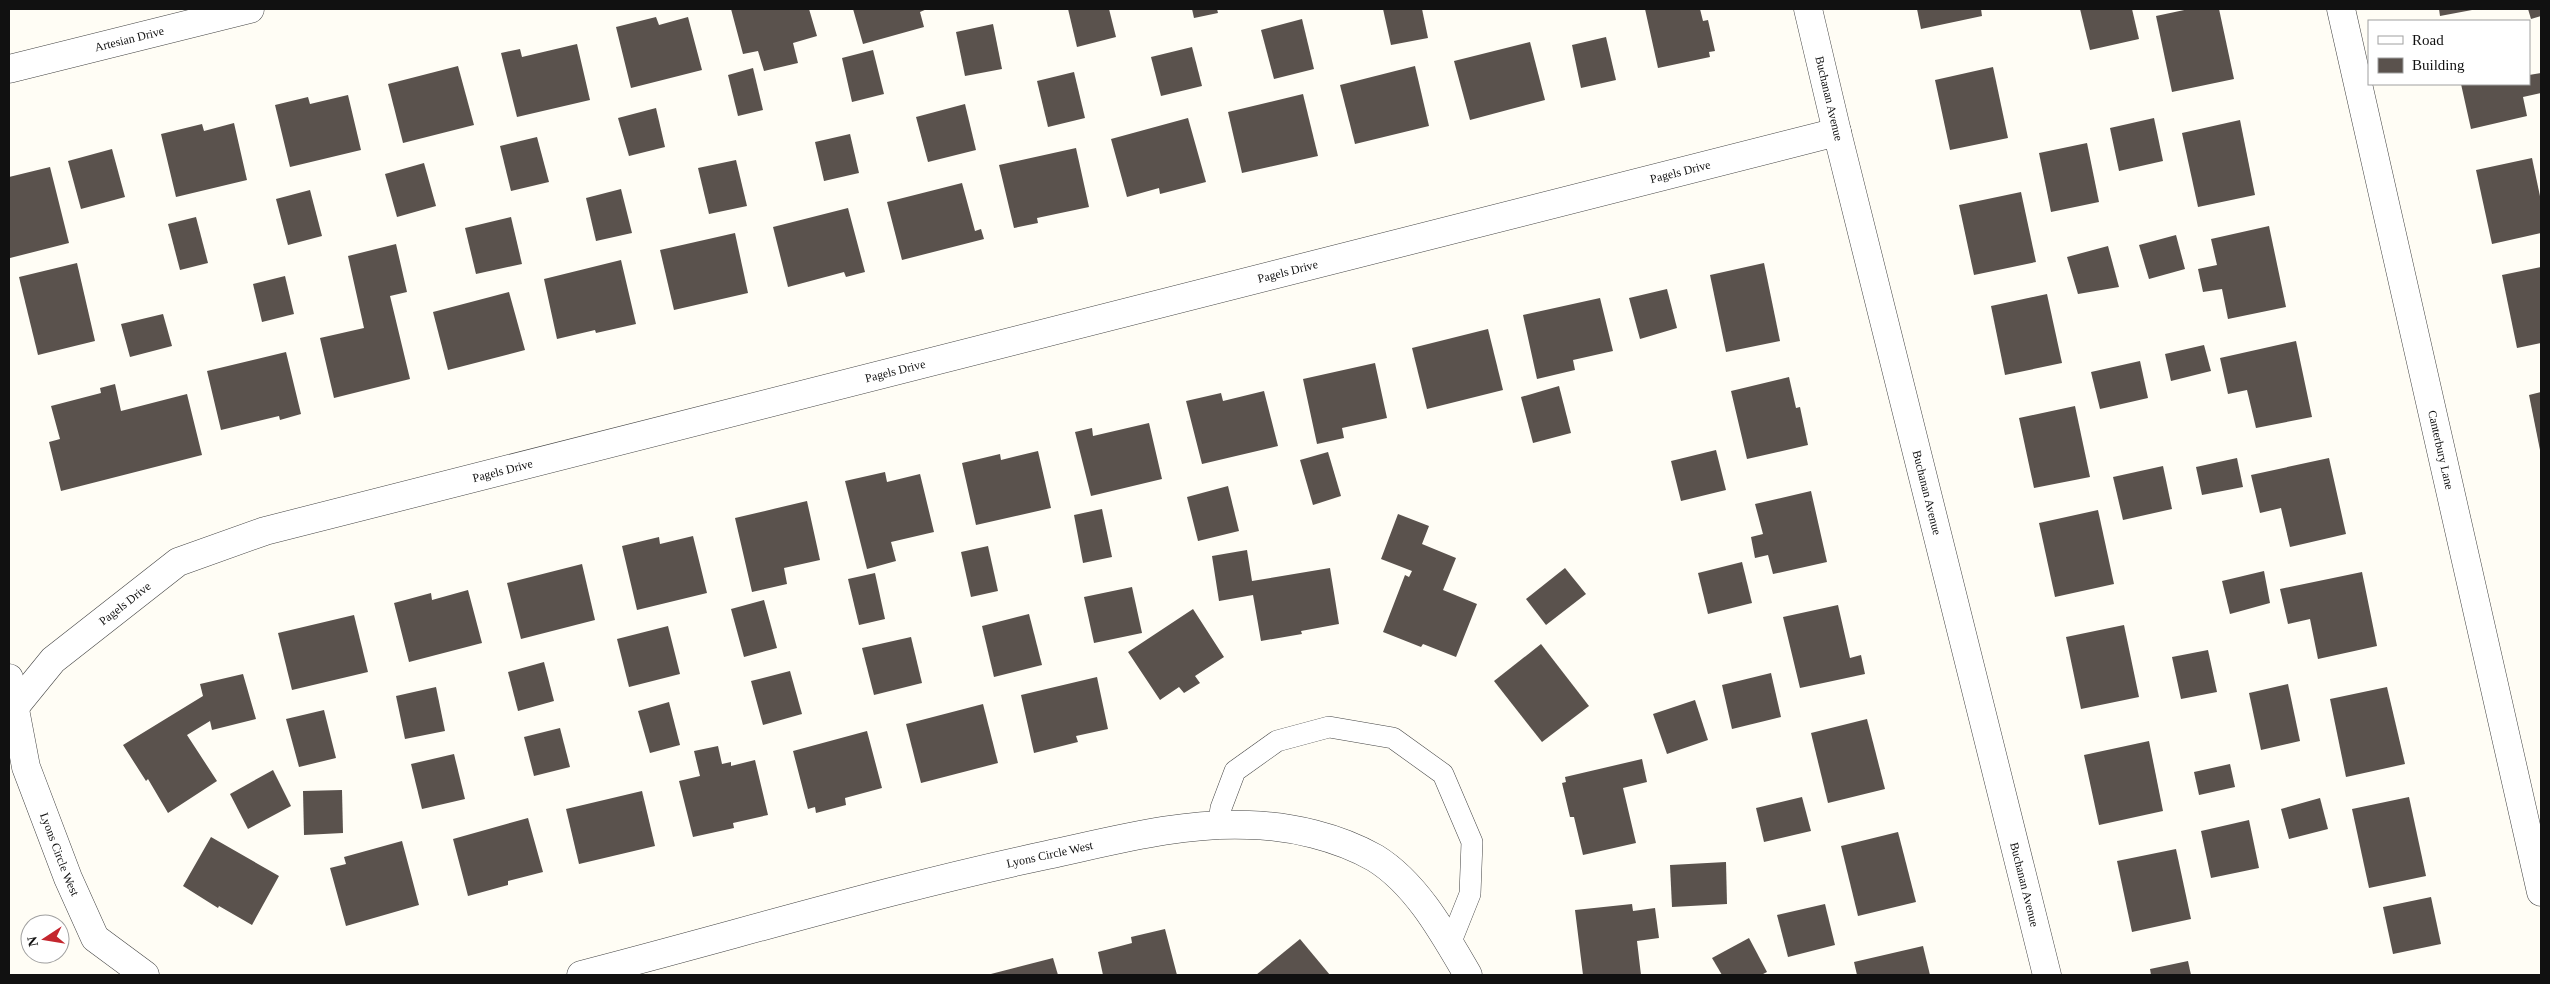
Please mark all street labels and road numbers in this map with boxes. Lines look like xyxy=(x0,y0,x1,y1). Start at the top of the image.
street label: Artesian Drive xyxy=(93,24,165,54)
street label: Buchanan Avenue xyxy=(1812,55,1846,142)
street label: Pagels Drive xyxy=(1649,157,1712,186)
street label: Pagels Drive xyxy=(1256,257,1319,286)
street label: Pagels Drive xyxy=(864,357,927,385)
street label: Canterbury Lane xyxy=(2425,409,2457,491)
street label: Buchanan Avenue xyxy=(1910,449,1944,536)
street label: Pagels Drive xyxy=(471,456,534,485)
street label: Pagels Drive xyxy=(96,579,153,628)
street label: Lyons Circle West xyxy=(37,811,82,899)
street label: Lyons Circle West xyxy=(1005,838,1095,871)
street label: Buchanan Avenue xyxy=(2007,841,2042,928)

